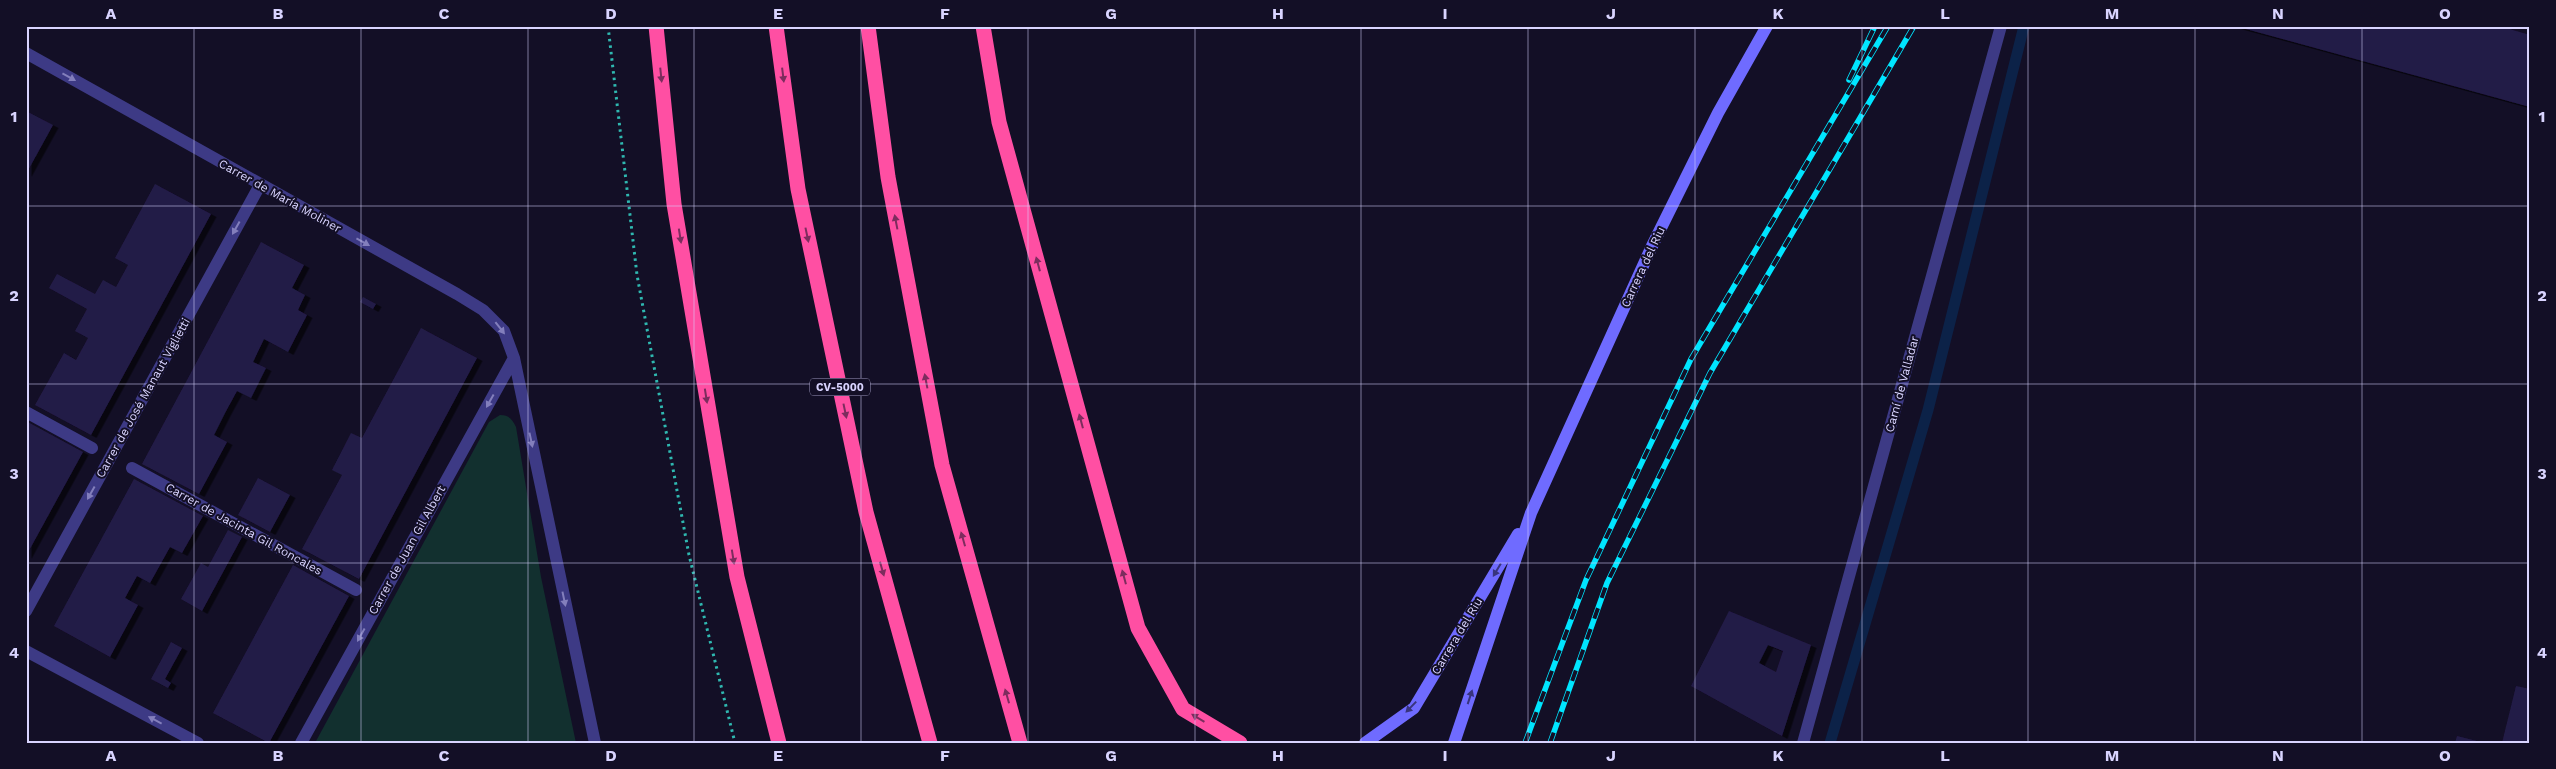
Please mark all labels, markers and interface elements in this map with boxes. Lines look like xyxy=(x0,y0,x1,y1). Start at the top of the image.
text: A xyxy=(106,4,117,23)
text: B xyxy=(273,4,284,23)
text: C xyxy=(439,4,450,23)
text: D xyxy=(605,4,617,23)
text: E xyxy=(773,4,783,23)
text: F xyxy=(940,4,950,23)
text: G xyxy=(1105,4,1117,23)
text: H xyxy=(1272,4,1284,23)
text: I xyxy=(1442,4,1448,23)
text: J xyxy=(1606,4,1616,23)
text: K xyxy=(1772,4,1784,23)
text: L xyxy=(1940,4,1950,23)
text: M xyxy=(2105,4,2119,23)
text: N xyxy=(2272,4,2284,23)
text: O xyxy=(2439,4,2451,23)
one-way arrow xyxy=(657,67,665,83)
one-way arrow xyxy=(779,67,787,83)
one-way arrow xyxy=(62,73,75,82)
text: 1 xyxy=(11,107,17,126)
text: 1 xyxy=(2539,107,2545,126)
street label: Carrer de María Moliner xyxy=(216,156,344,236)
one-way arrow xyxy=(892,213,900,229)
one-way arrow xyxy=(231,221,240,234)
street label: Carrera del Riu xyxy=(1618,225,1668,309)
one-way arrow xyxy=(804,228,812,244)
one-way arrow xyxy=(676,229,684,245)
one-way arrow xyxy=(356,238,370,246)
one-way arrow xyxy=(1034,256,1042,271)
text: 2 xyxy=(9,286,19,305)
text: 2 xyxy=(2537,286,2547,305)
street label: Carrer de José Manaut Viglietti xyxy=(93,316,193,480)
one-way arrow xyxy=(494,321,505,334)
street label: Camí de Valladar xyxy=(1882,334,1922,434)
one-way arrow xyxy=(922,373,930,389)
road number: CV-5000 xyxy=(810,378,870,396)
one-way arrow xyxy=(703,389,711,405)
one-way arrow xyxy=(486,393,494,408)
one-way arrow xyxy=(841,404,849,420)
one-way arrow xyxy=(1077,413,1085,428)
one-way arrow xyxy=(527,432,535,448)
text: 3 xyxy=(9,464,19,483)
text: 3 xyxy=(2537,464,2547,483)
street label: Carrer de Jacinta Gil Roncales xyxy=(163,480,325,578)
street label: Carrer de Juan Gil Albert xyxy=(366,483,448,617)
one-way arrow xyxy=(86,486,95,500)
one-way arrow xyxy=(959,532,967,547)
one-way arrow xyxy=(730,549,738,565)
one-way arrow xyxy=(878,562,886,577)
one-way arrow xyxy=(1492,563,1501,576)
one-way arrow xyxy=(1120,570,1128,585)
one-way arrow xyxy=(561,591,569,607)
street label: Carrera del Riu xyxy=(1429,595,1485,677)
one-way arrow xyxy=(357,628,365,642)
text: 4 xyxy=(9,643,19,662)
text: 4 xyxy=(2537,643,2547,662)
one-way arrow xyxy=(1002,688,1010,703)
one-way arrow xyxy=(1466,689,1474,704)
one-way arrow xyxy=(1405,701,1417,713)
one-way arrow xyxy=(1191,713,1204,722)
one-way arrow xyxy=(148,716,162,724)
text: A xyxy=(106,746,117,765)
text: B xyxy=(273,746,284,765)
text: C xyxy=(439,746,450,765)
text: D xyxy=(605,746,617,765)
text: E xyxy=(773,746,783,765)
text: F xyxy=(940,746,950,765)
text: G xyxy=(1105,746,1117,765)
text: H xyxy=(1272,746,1284,765)
text: I xyxy=(1442,746,1448,765)
text: J xyxy=(1606,746,1616,765)
text: K xyxy=(1772,746,1784,765)
text: L xyxy=(1940,746,1950,765)
text: M xyxy=(2105,746,2119,765)
text: N xyxy=(2272,746,2284,765)
text: O xyxy=(2439,746,2451,765)

